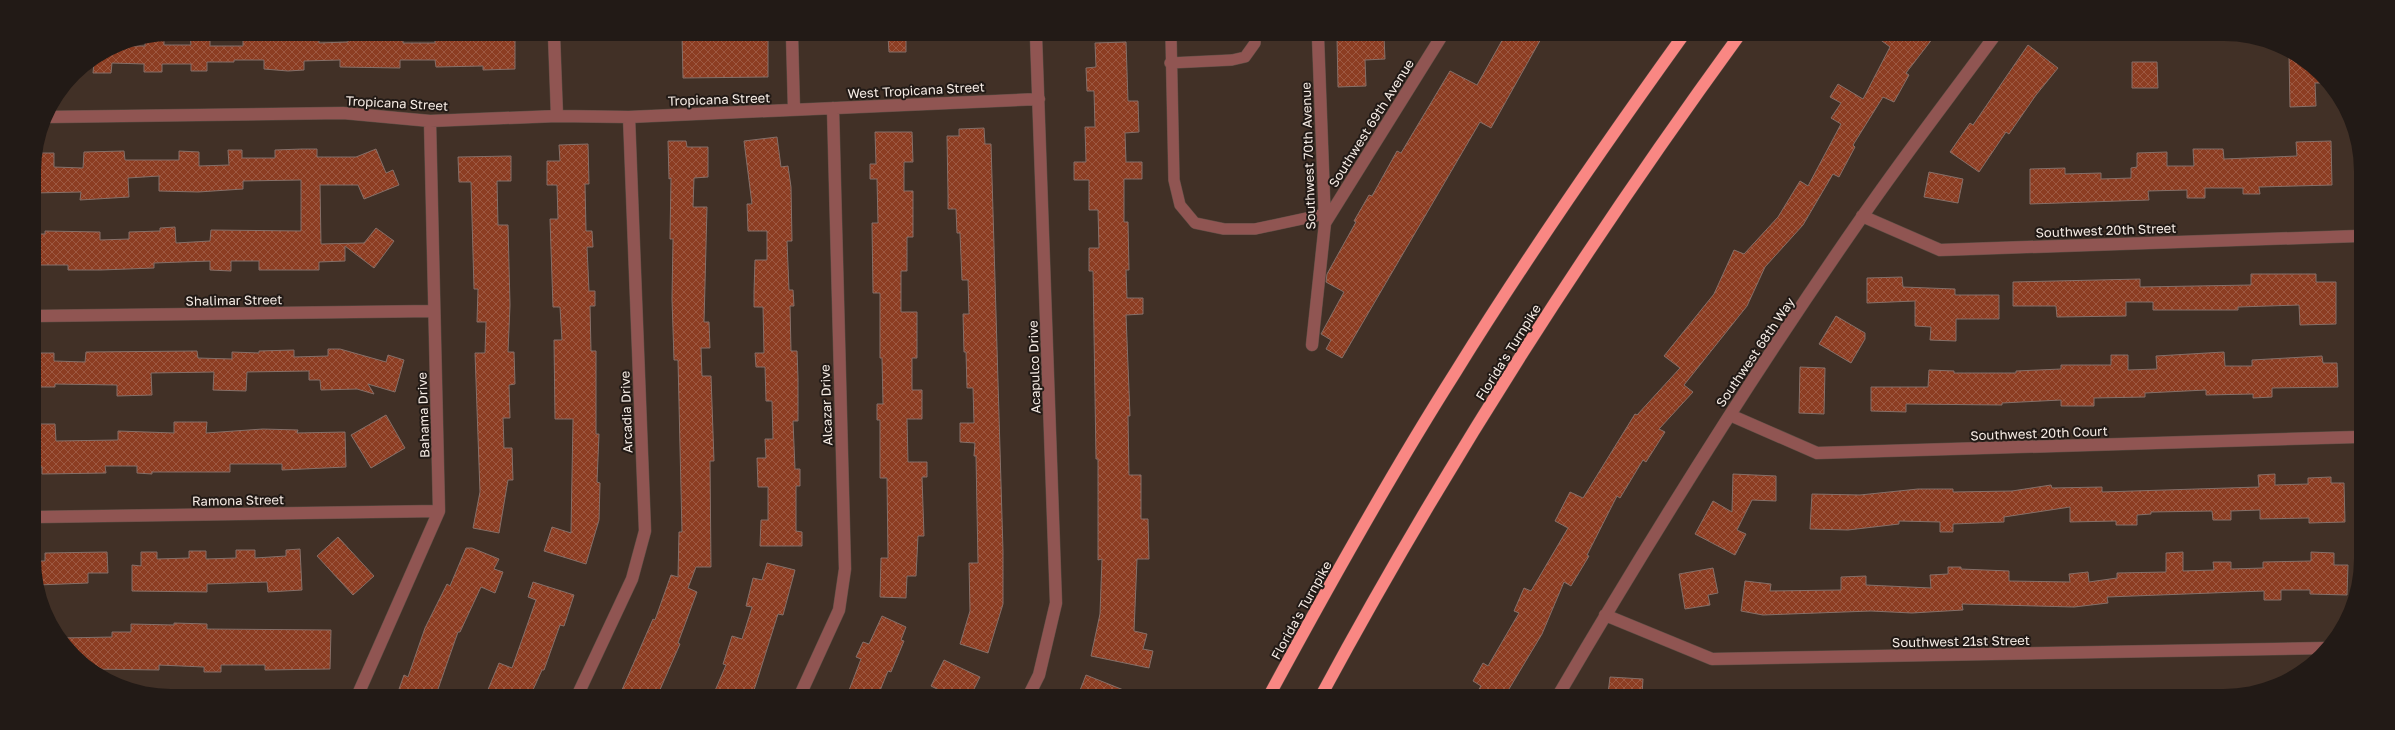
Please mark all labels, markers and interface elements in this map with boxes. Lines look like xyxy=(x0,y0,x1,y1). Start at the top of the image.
street label: Southwest 69th Avenue xyxy=(1325,56,1417,190)
street label: West Tropicana Street xyxy=(847,78,985,102)
street label: Southwest 70th Avenue xyxy=(1297,82,1319,230)
street label: Tropicana Street xyxy=(667,89,771,109)
street label: Tropicana Street xyxy=(345,92,449,114)
street label: Southwest 20th Street xyxy=(2035,220,2177,240)
street label: Shalimar Street xyxy=(185,291,283,309)
street label: Southwest 68th Way xyxy=(1712,294,1798,410)
street label: Florida's Turnpike xyxy=(1472,301,1544,403)
street label: Acapulco Drive xyxy=(1024,320,1044,414)
street label: Alcazar Drive xyxy=(817,364,835,446)
street label: Arcadia Drive xyxy=(617,371,635,453)
street label: Bahama Drive xyxy=(414,372,432,458)
street label: Southwest 20th Court xyxy=(1970,423,2108,443)
street label: Ramona Street xyxy=(192,491,284,509)
street label: Florida's Turnpike xyxy=(1267,558,1335,662)
street label: Southwest 21st Street xyxy=(1892,632,2030,650)

